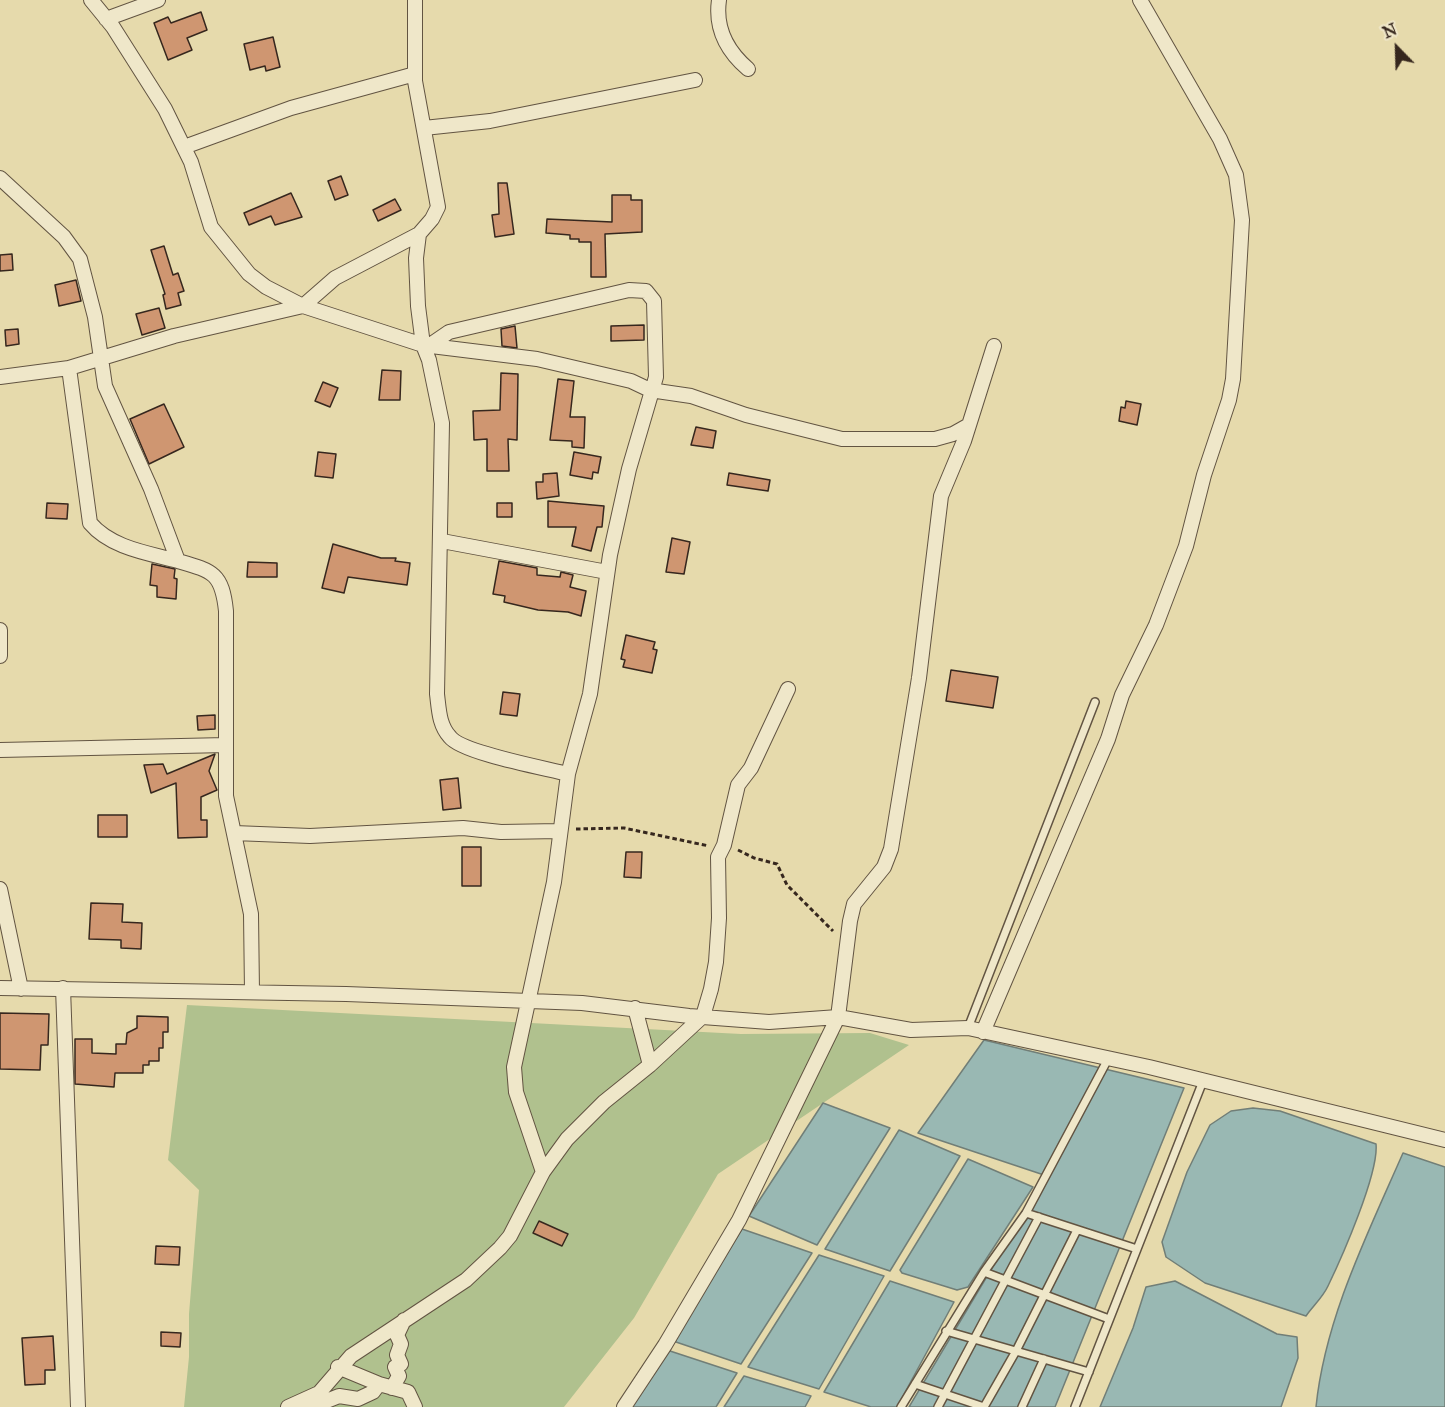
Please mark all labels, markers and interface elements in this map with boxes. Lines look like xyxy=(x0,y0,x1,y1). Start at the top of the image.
north arrow xyxy=(1367,18,1427,78)
text: N xyxy=(1380,20,1400,42)

